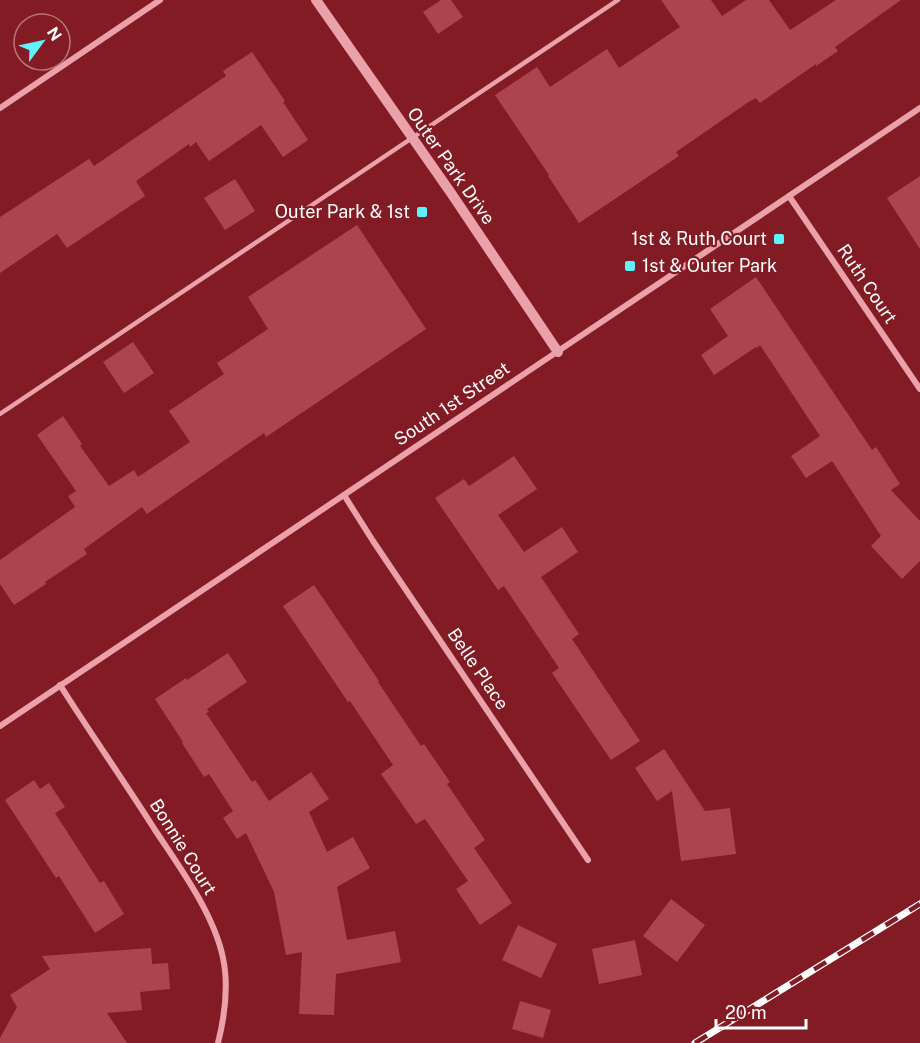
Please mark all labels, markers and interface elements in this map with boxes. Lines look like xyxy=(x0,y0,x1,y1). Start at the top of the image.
north arrow xyxy=(12,12,72,72)
text: N xyxy=(43,24,66,45)
street label: Outer Park Drive xyxy=(403,103,500,228)
place label: Outer Park & 1st xyxy=(275,201,410,222)
marker: Outer Park & 1st xyxy=(415,205,429,219)
place label: 1st & Ruth Court xyxy=(631,228,767,249)
marker: 1st & Ruth Court xyxy=(772,232,786,246)
street label: Ruth Court xyxy=(833,240,902,327)
place label: 1st & Outer Park xyxy=(642,255,777,276)
marker: 1st & Outer Park xyxy=(623,259,637,273)
street label: South 1st Street xyxy=(390,357,513,450)
street label: Belle Place xyxy=(444,624,513,713)
street label: Bonnie Court xyxy=(146,795,221,898)
scale bar xyxy=(716,992,806,1030)
text: 20 m xyxy=(725,1002,767,1023)

